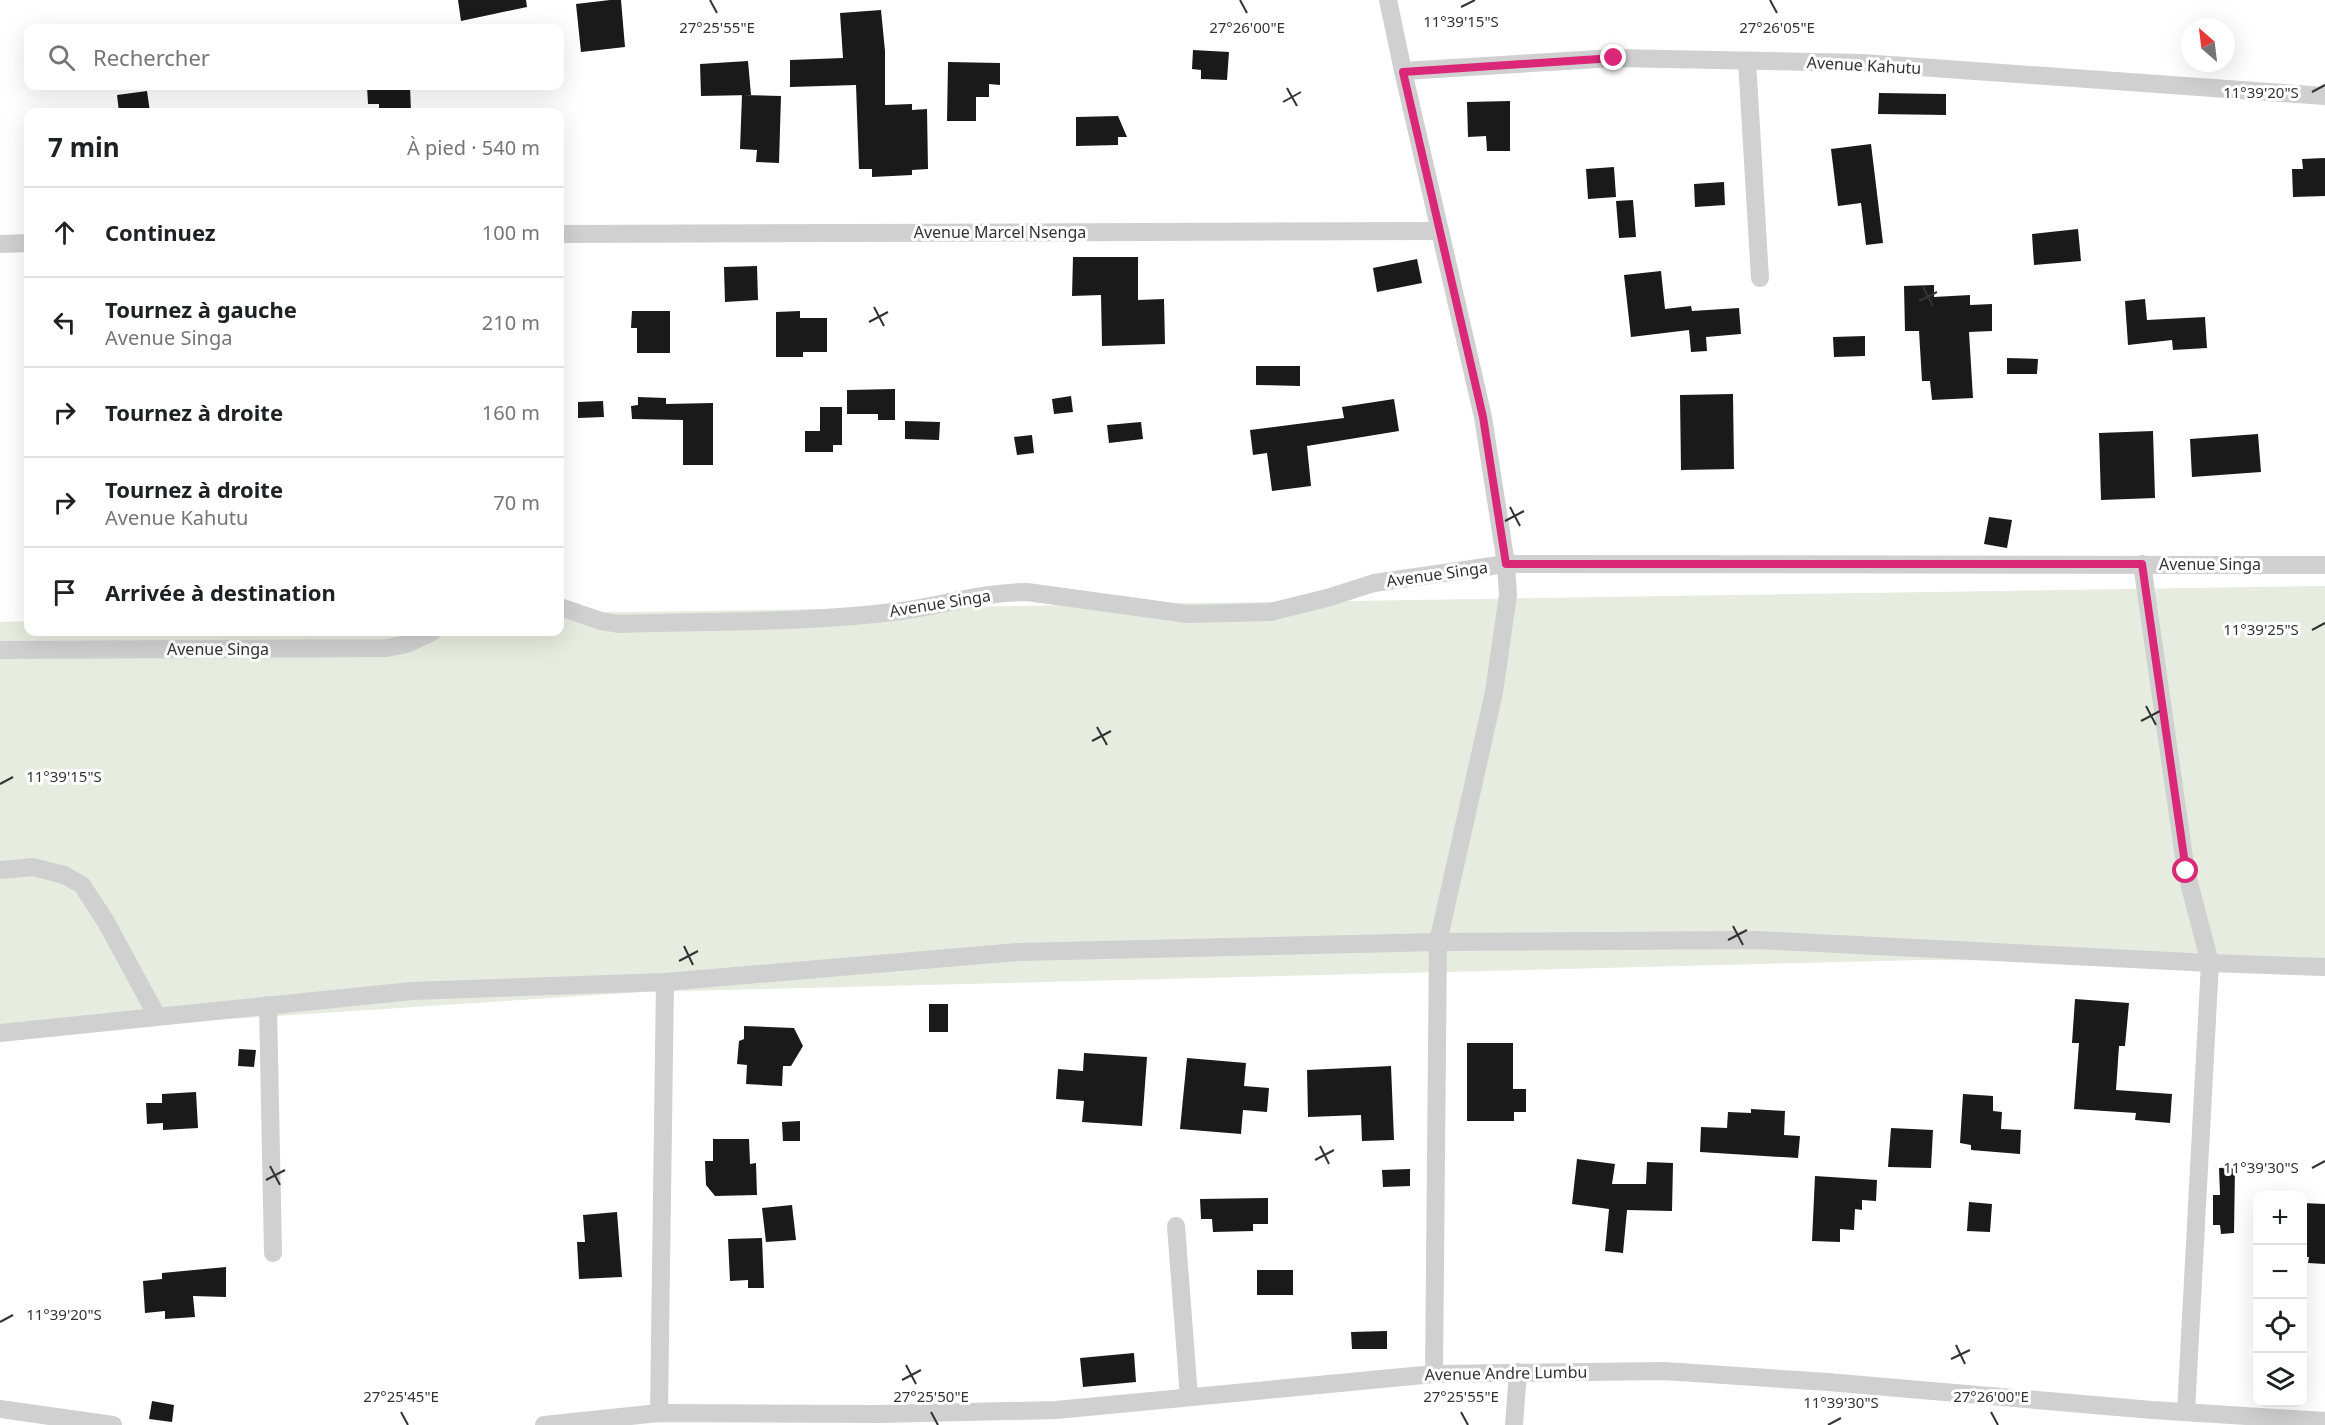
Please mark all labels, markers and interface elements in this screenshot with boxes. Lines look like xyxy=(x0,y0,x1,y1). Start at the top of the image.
text: 11°39'15"S xyxy=(1423,11,1499,31)
text: 27°25'55"E xyxy=(679,17,755,37)
text: 27°26'00"E xyxy=(1209,17,1285,37)
text: 27°26'05"E xyxy=(1739,17,1815,37)
north arrow xyxy=(2181,18,2235,72)
search box xyxy=(24,24,564,90)
icon: search xyxy=(45,41,78,74)
text: Rechercher xyxy=(93,42,210,72)
route end xyxy=(1600,44,1626,70)
street label: Avenue Kahutu xyxy=(1806,51,1922,79)
text: 11°39'20"S xyxy=(2223,82,2299,102)
text: 7 min xyxy=(48,129,120,165)
text: À pied · 540 m xyxy=(407,134,540,161)
icon: ahead xyxy=(48,216,81,249)
text: Continuez xyxy=(105,217,216,247)
text: 100 m xyxy=(482,219,540,246)
street label: Avenue Marcel Nsenga xyxy=(914,221,1086,243)
text: Tournez à gauche xyxy=(105,294,297,324)
icon: left xyxy=(48,306,81,339)
text: 210 m xyxy=(482,309,540,336)
text: Avenue Singa xyxy=(105,324,232,351)
icon: right xyxy=(48,396,81,429)
text: Tournez à droite xyxy=(105,397,283,427)
text: 160 m xyxy=(482,399,540,426)
text: Tournez à droite xyxy=(105,474,283,504)
icon: right xyxy=(48,486,81,519)
text: 70 m xyxy=(493,489,540,516)
text: Avenue Kahutu xyxy=(105,504,248,531)
street label: Avenue Singa xyxy=(2159,553,2261,575)
street label: Avenue Singa xyxy=(1385,556,1489,592)
icon: arrive xyxy=(48,576,81,609)
text: Arrivée à destination xyxy=(105,577,336,607)
street label: Avenue Singa xyxy=(888,584,992,622)
text: 11°39'25"S xyxy=(2223,619,2299,639)
street label: Avenue Singa xyxy=(167,638,269,660)
text: 11°39'15"S xyxy=(26,766,102,786)
route start xyxy=(2172,857,2198,883)
text: 11°39'30"S xyxy=(2223,1157,2299,1177)
map controls xyxy=(2253,1191,2307,1407)
button: + xyxy=(2253,1191,2307,1245)
button: − xyxy=(2253,1245,2307,1299)
button: locate xyxy=(2253,1299,2307,1353)
text: 11°39'20"S xyxy=(26,1304,102,1324)
button: layers xyxy=(2253,1353,2307,1407)
street label: Avenue Andre Lumbu xyxy=(1424,1361,1588,1385)
text: 27°25'45"E xyxy=(363,1386,439,1406)
text: 27°25'50"E xyxy=(893,1386,969,1406)
text: 27°25'55"E xyxy=(1423,1386,1499,1406)
text: 27°26'00"E xyxy=(1953,1386,2029,1406)
text: 11°39'30"S xyxy=(1803,1392,1879,1412)

